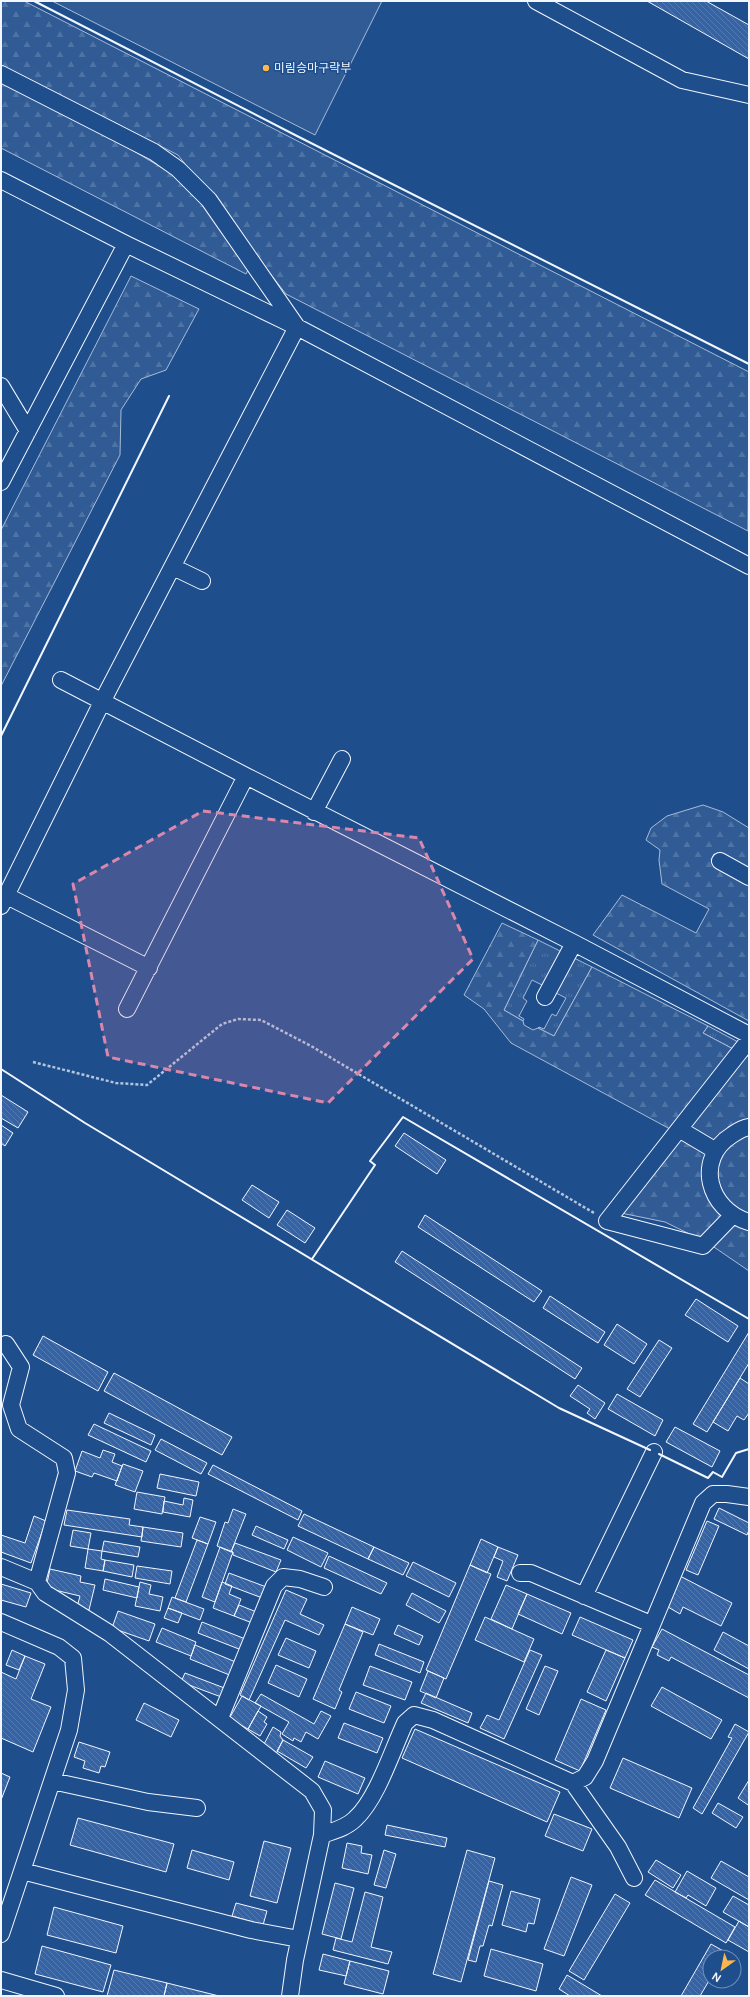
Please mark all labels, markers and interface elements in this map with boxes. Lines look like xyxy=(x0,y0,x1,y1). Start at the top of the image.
place label: 미림승마구락부 xyxy=(274,60,351,76)
marker: 미림승마구락부 xyxy=(261,63,271,73)
north arrow xyxy=(702,1949,742,1989)
text: N xyxy=(709,1969,724,1985)

